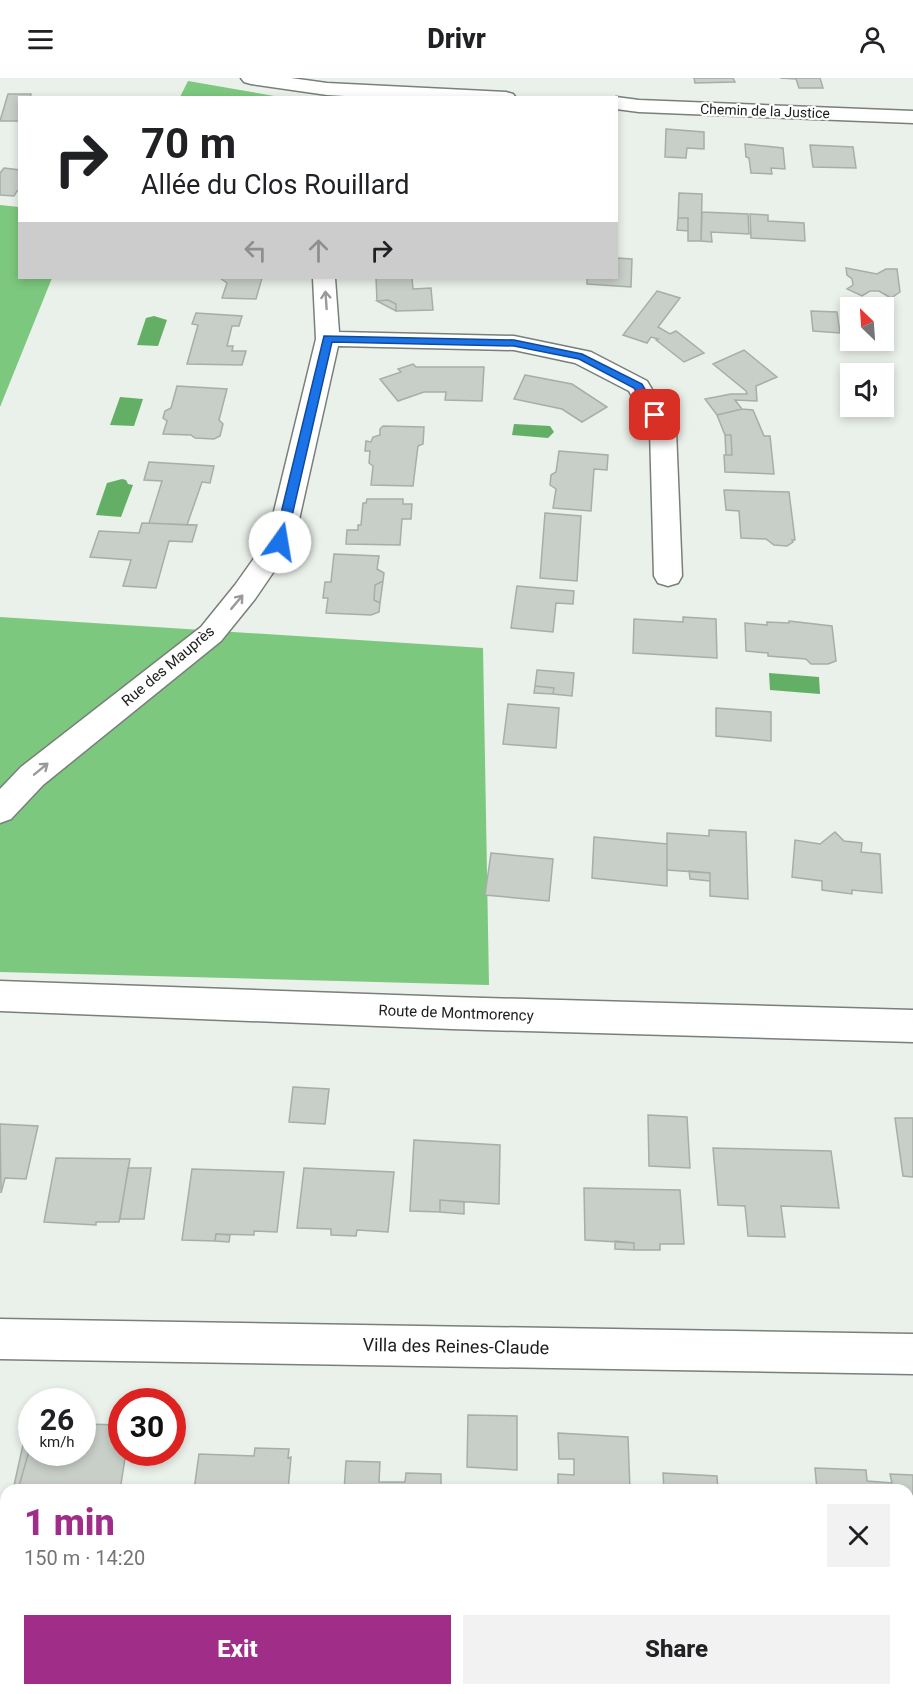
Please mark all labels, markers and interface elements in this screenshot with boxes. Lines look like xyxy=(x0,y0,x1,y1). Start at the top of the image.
icon: menu xyxy=(24,23,57,56)
text: Drivr xyxy=(427,23,486,55)
icon: person xyxy=(856,23,889,56)
street label: Chemin de la Justice xyxy=(700,101,830,121)
text: 70 m xyxy=(141,119,236,168)
icon: right xyxy=(42,120,120,198)
text: Allée du Clos Rouillard xyxy=(141,169,409,201)
icon: left xyxy=(239,234,272,267)
icon: ahead xyxy=(302,234,335,267)
icon: right xyxy=(365,234,398,267)
one-way arrow xyxy=(320,291,331,311)
north arrow xyxy=(840,297,894,351)
map controls xyxy=(840,297,894,417)
button: sound xyxy=(840,363,894,417)
pin xyxy=(629,389,680,440)
icon: arrive xyxy=(638,398,671,431)
position arrow xyxy=(248,510,312,574)
one-way arrow xyxy=(230,595,244,610)
street label: Rue des Mauprès xyxy=(118,622,218,710)
one-way arrow xyxy=(33,762,49,775)
street label: Route de Montmorency xyxy=(378,1001,534,1025)
street label: Villa des Reines-Claude xyxy=(363,1334,549,1358)
speed limit sign: 30 xyxy=(108,1388,186,1466)
text: 26 xyxy=(40,1402,74,1437)
text: km/h xyxy=(39,1433,75,1451)
text: 1 min xyxy=(24,1502,115,1544)
button: close xyxy=(827,1504,890,1567)
text: 150 m · 14:20 xyxy=(24,1546,145,1570)
button: Exit xyxy=(24,1615,451,1684)
button: Share xyxy=(463,1615,890,1684)

